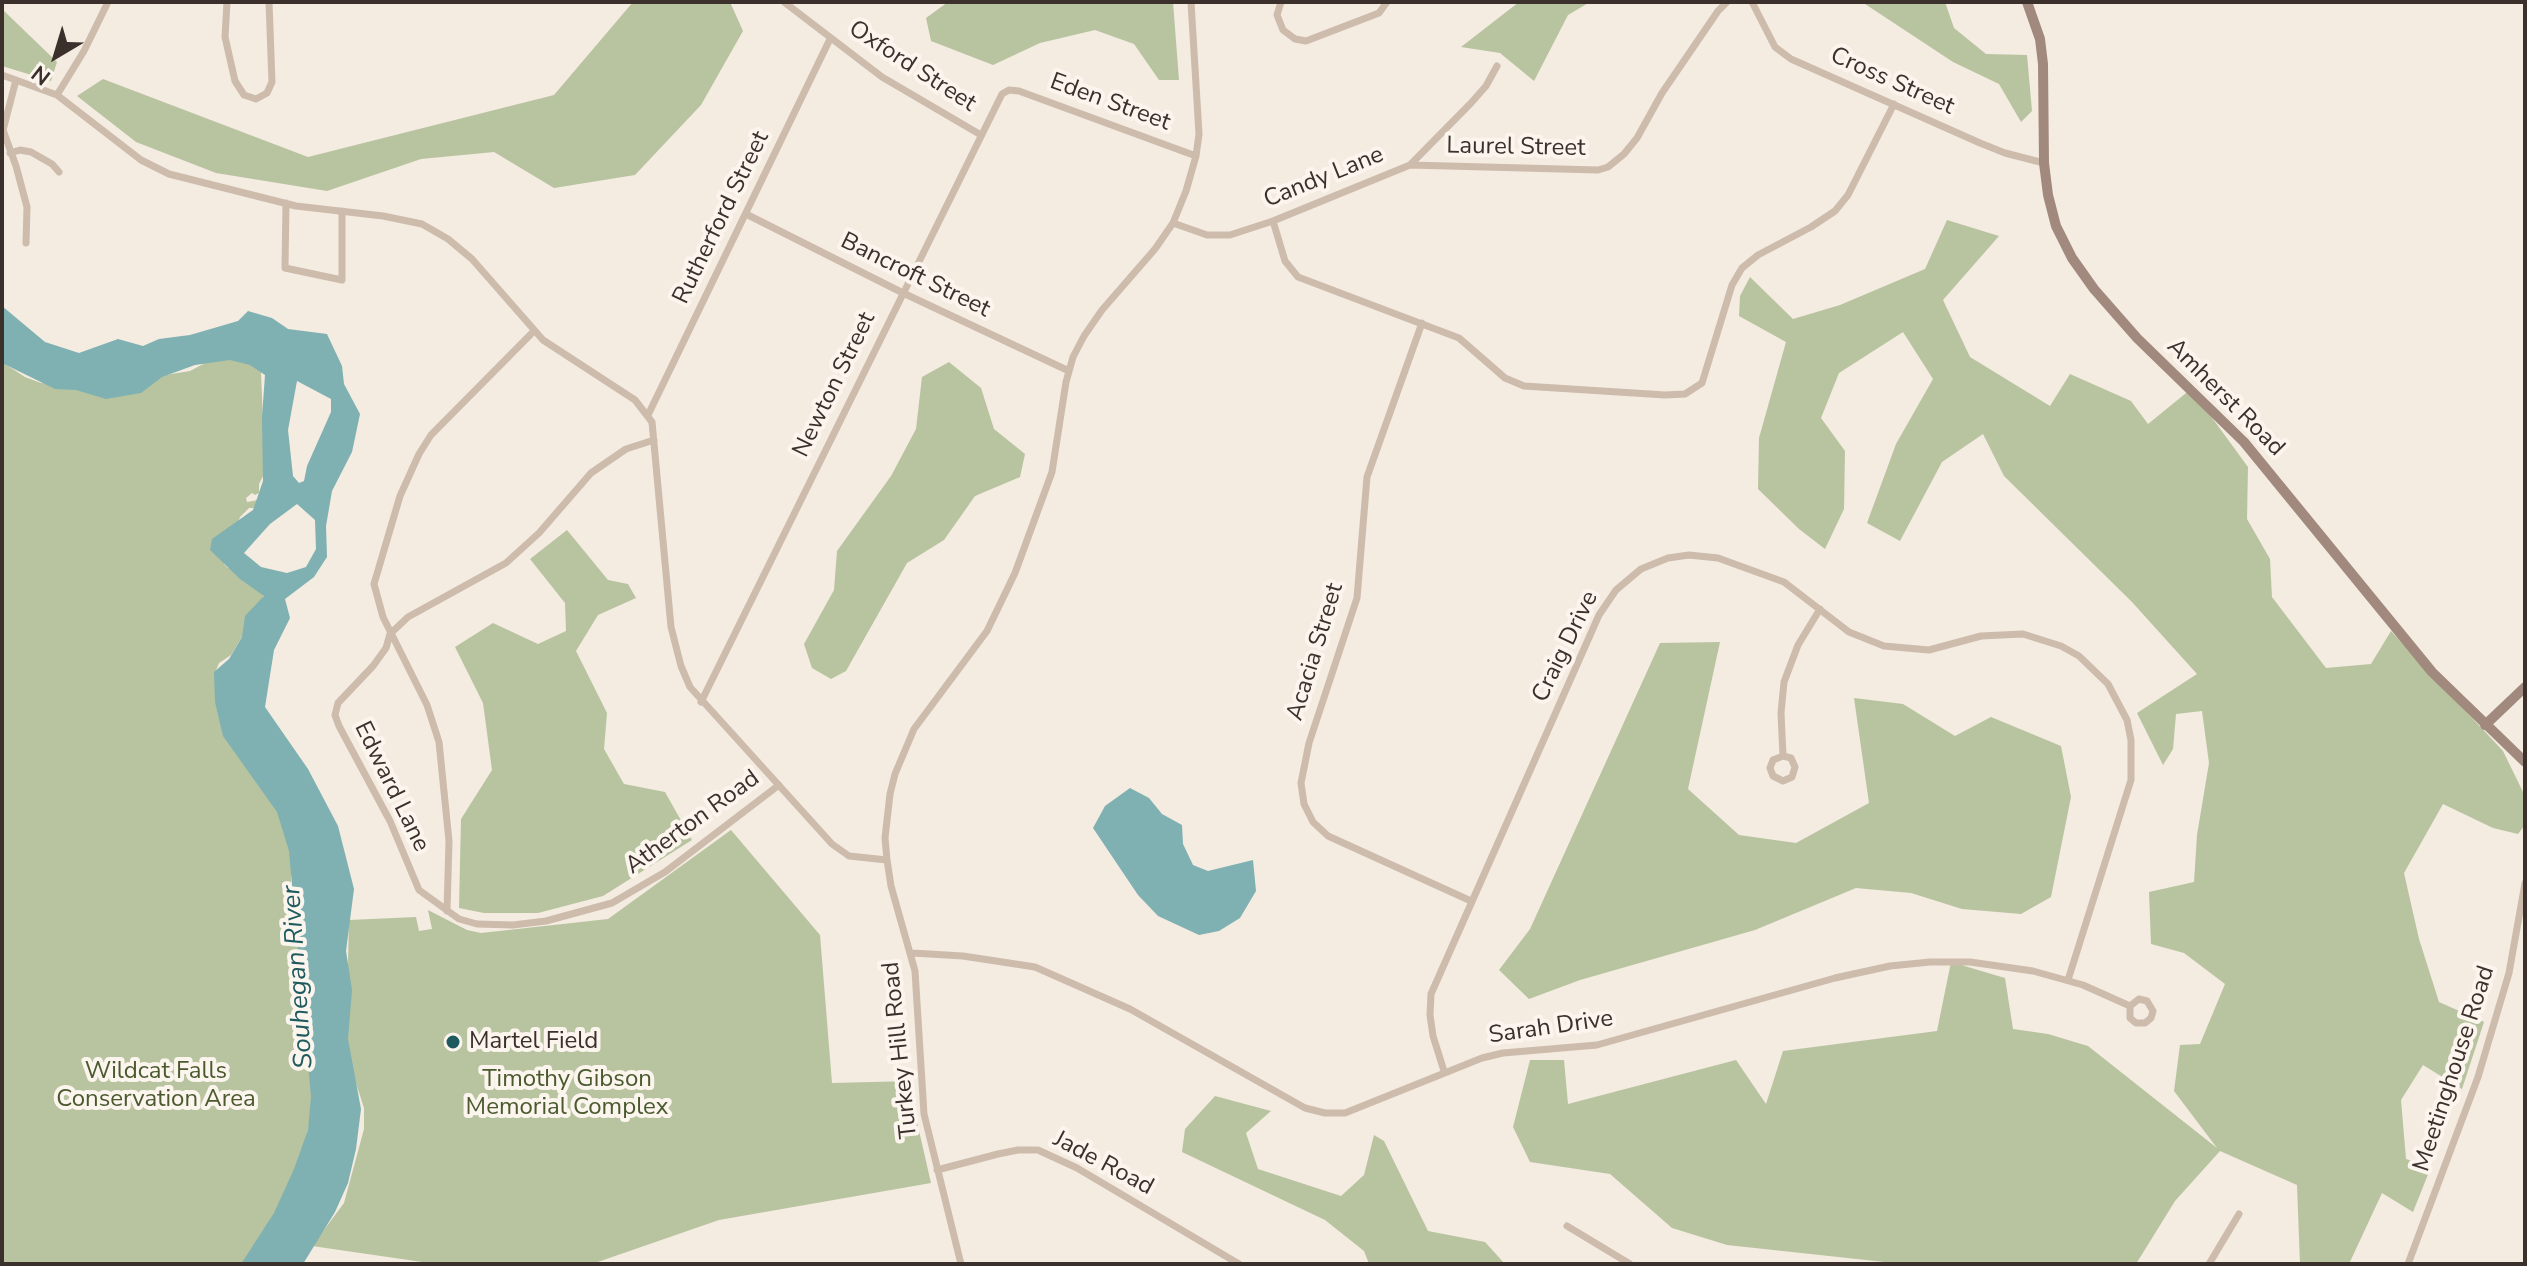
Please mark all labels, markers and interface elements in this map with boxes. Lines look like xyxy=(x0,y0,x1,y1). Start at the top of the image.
street label: Oxford Street xyxy=(843,15,981,119)
north arrow xyxy=(16,16,96,96)
street label: Cross Street xyxy=(1826,42,1958,122)
text: N xyxy=(26,58,57,92)
street label: Eden Street xyxy=(1046,68,1174,138)
street label: Rutherford Street xyxy=(668,127,776,309)
street label: Laurel Street xyxy=(1446,132,1586,164)
street label: Candy Lane xyxy=(1260,141,1388,215)
street label: Bancroft Street xyxy=(836,227,994,325)
street label: Newton Street xyxy=(787,308,883,462)
street label: Amherst Road xyxy=(2160,333,2290,463)
street label: Acacia Street xyxy=(1281,580,1351,724)
street label: Craig Drive xyxy=(1527,587,1605,707)
street label: Edward Lane xyxy=(347,717,435,857)
street label: Atherton Road xyxy=(620,765,766,881)
water label: Souhegan River xyxy=(277,884,321,1070)
street label: Turkey Hill Road xyxy=(877,960,925,1140)
street label: Meetinghouse Road xyxy=(2408,963,2502,1175)
street label: Sarah Drive xyxy=(1487,1005,1615,1051)
place label: Martel Field xyxy=(469,1028,598,1056)
marker: Martel Field xyxy=(444,1033,462,1051)
park label: Wildcat Falls Conservation Area xyxy=(56,1058,256,1114)
park label: Timothy Gibson Memorial Complex xyxy=(466,1066,668,1122)
street label: Jade Road xyxy=(1048,1126,1158,1202)

